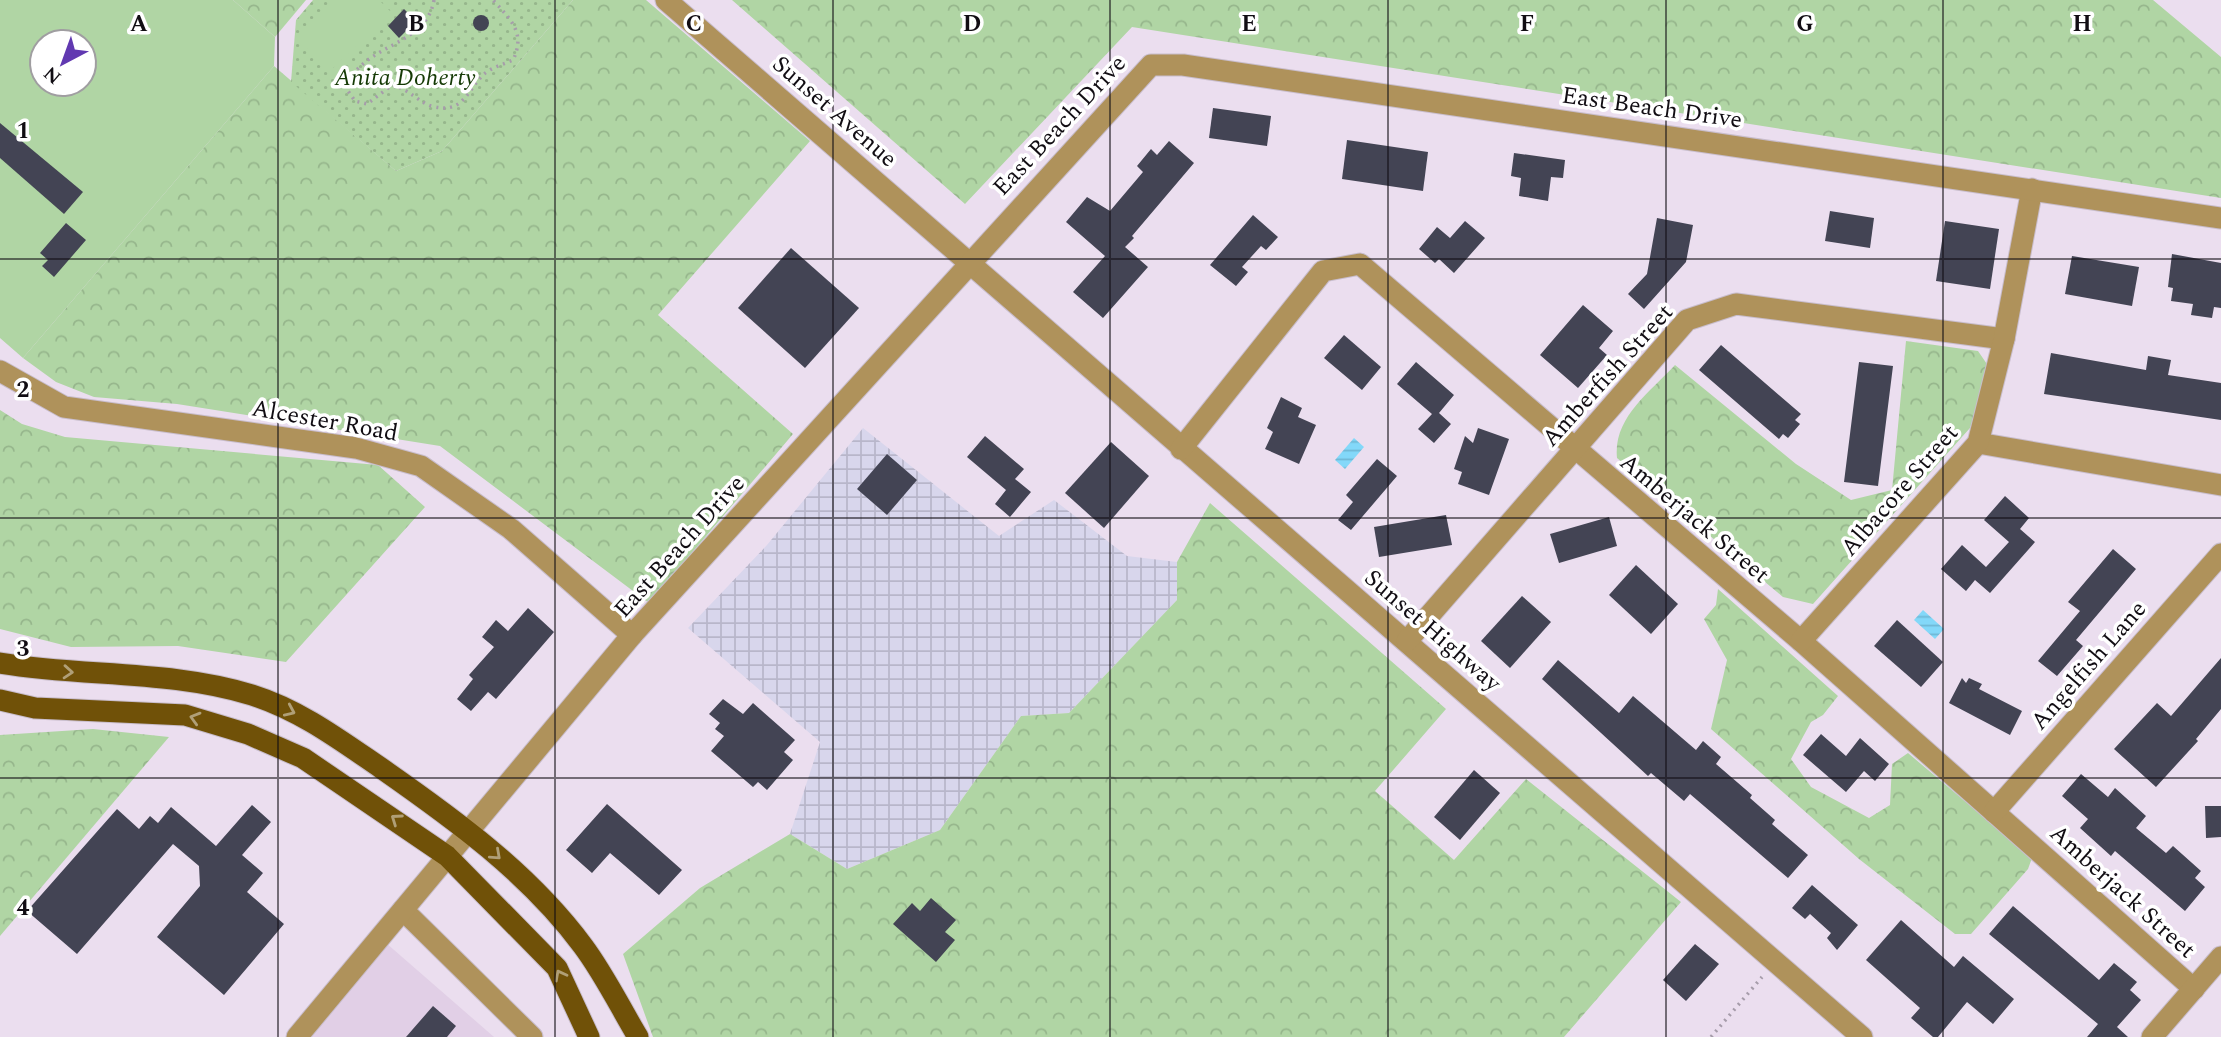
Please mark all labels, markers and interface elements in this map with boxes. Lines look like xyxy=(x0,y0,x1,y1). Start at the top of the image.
text: A xyxy=(130,7,148,42)
text: B xyxy=(408,7,424,42)
text: C xyxy=(686,7,702,42)
text: D xyxy=(963,7,981,42)
text: E xyxy=(1241,7,1257,42)
text: F xyxy=(1520,7,1534,42)
text: G xyxy=(1796,7,1814,42)
text: H xyxy=(2072,7,2092,42)
north arrow xyxy=(28,28,98,98)
street label: Sunset Avenue xyxy=(764,47,905,176)
street label: East Beach Drive xyxy=(985,47,1135,204)
text: N xyxy=(37,59,68,91)
park label: Anita Doherty xyxy=(334,60,476,96)
street label: East Beach Drive xyxy=(1559,78,1744,138)
text: 1 xyxy=(17,114,29,149)
street label: Amberfish Street xyxy=(1533,296,1682,455)
text: 2 xyxy=(17,373,30,408)
street label: Alcester Road xyxy=(249,390,401,452)
street label: Albacore Street xyxy=(1832,417,1967,565)
street label: Amberjack Street xyxy=(1611,445,1777,592)
street label: East Beach Drive xyxy=(606,467,754,626)
street label: Sunset Highway xyxy=(1356,561,1510,702)
street label: Angelfish Lane xyxy=(2022,593,2155,739)
text: 3 xyxy=(17,632,30,667)
one-way arrow xyxy=(62,664,73,679)
one-way arrow xyxy=(283,703,295,717)
one-way arrow xyxy=(189,711,201,726)
one-way arrow xyxy=(391,815,404,827)
street label: Amberjack Street xyxy=(2041,816,2204,967)
one-way arrow xyxy=(487,847,500,859)
text: 4 xyxy=(17,891,30,926)
one-way arrow xyxy=(555,970,568,983)

